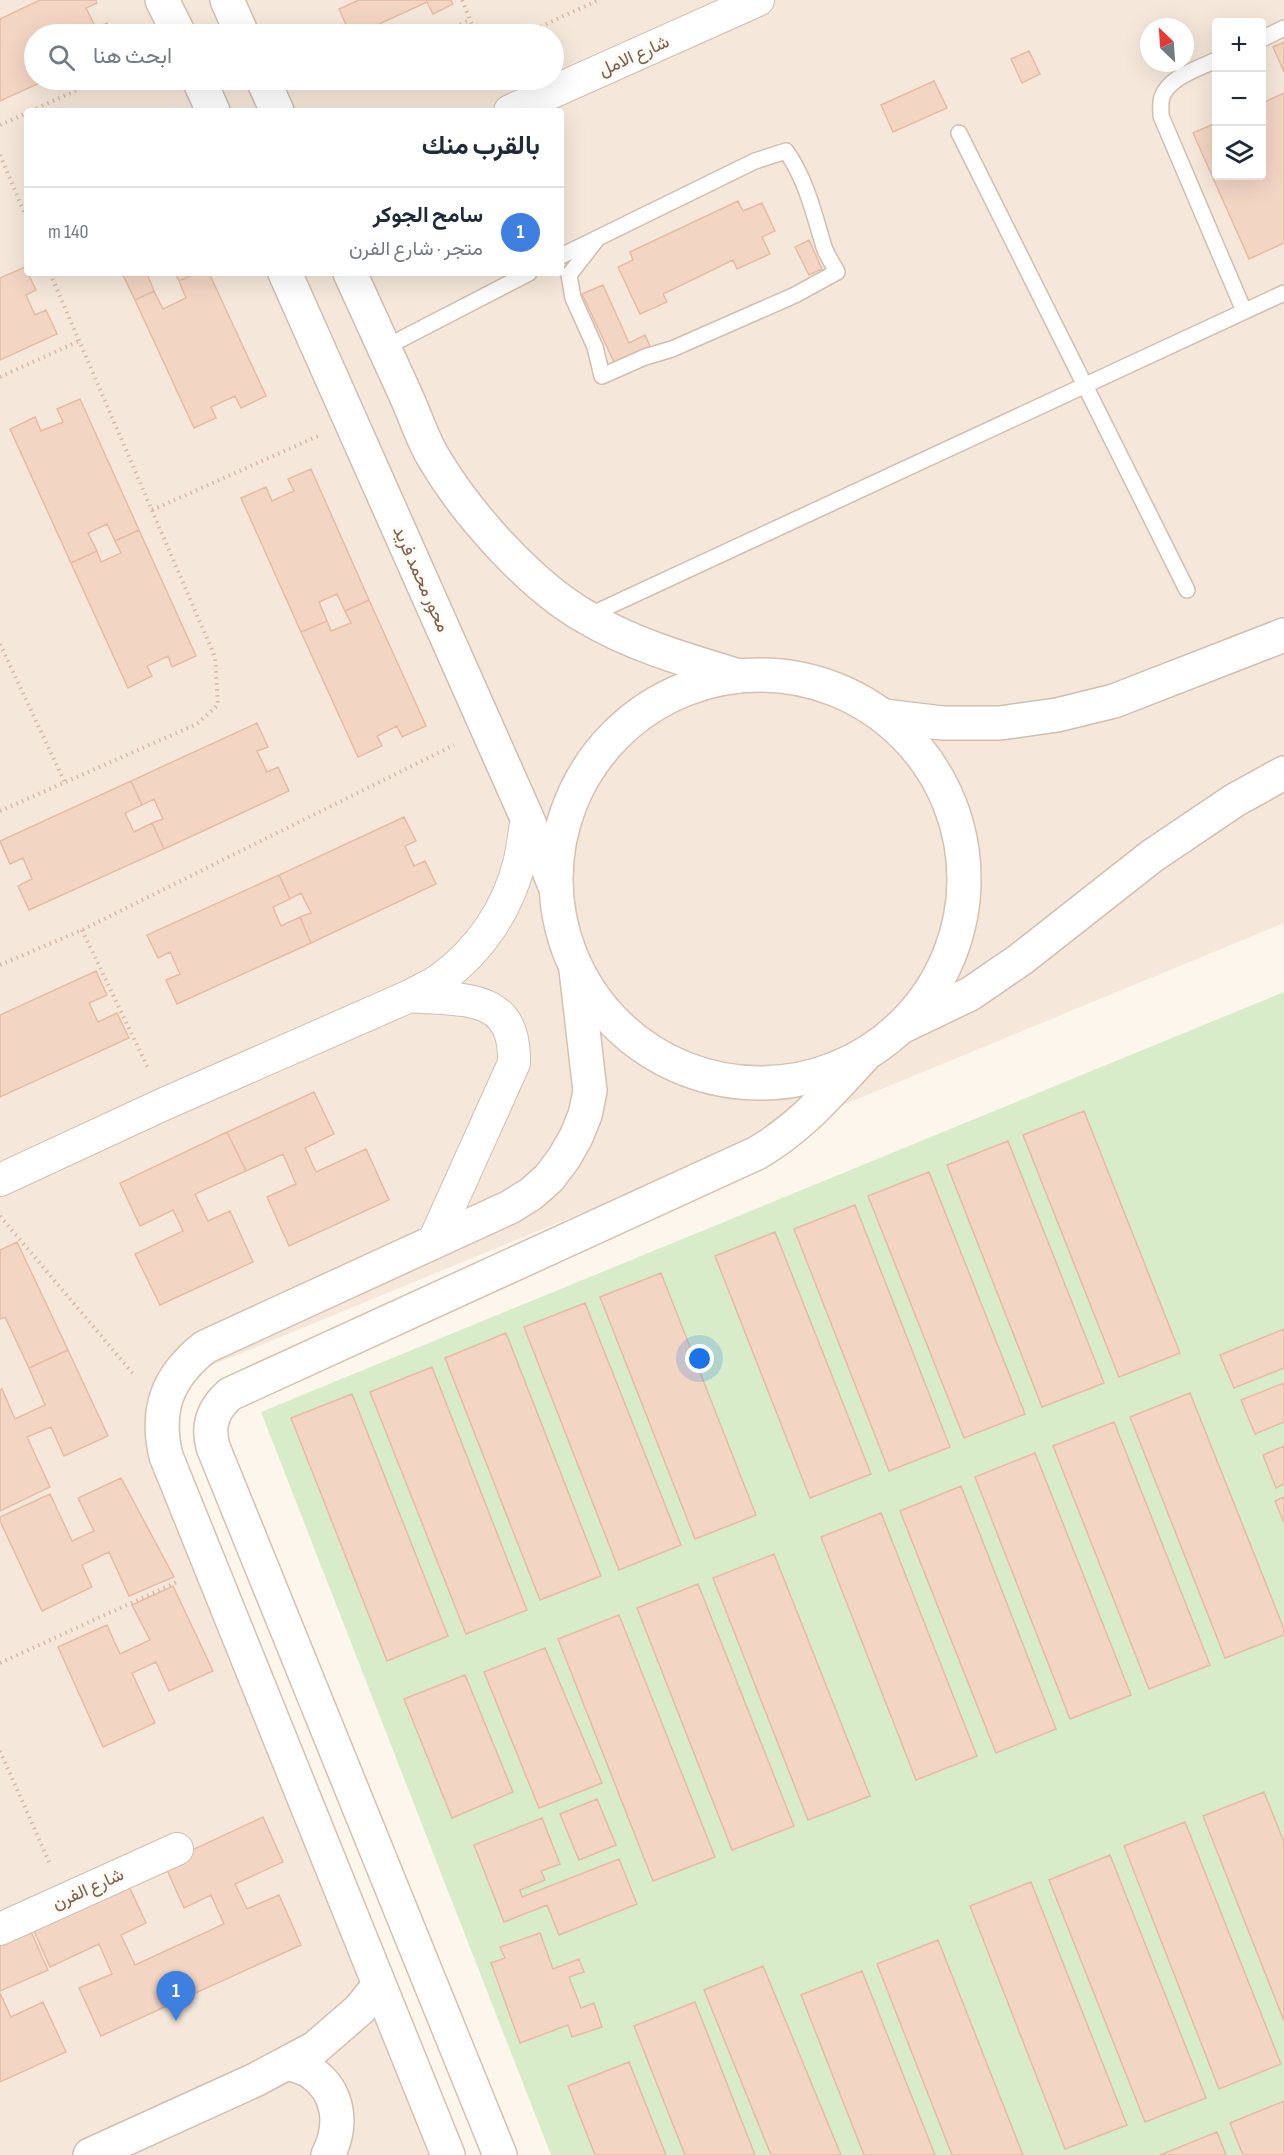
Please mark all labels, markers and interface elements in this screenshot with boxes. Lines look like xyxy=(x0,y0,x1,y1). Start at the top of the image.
north arrow xyxy=(1140,18,1194,72)
map controls xyxy=(1212,18,1266,180)
button: + xyxy=(1212,18,1266,72)
search box xyxy=(24,24,564,90)
street label: شارع الامل xyxy=(595,31,673,82)
icon: search xyxy=(45,41,78,74)
text: ابحث هنا xyxy=(93,43,172,70)
button: − xyxy=(1212,72,1266,126)
button: layers xyxy=(1212,126,1266,180)
text: بالقرب منك xyxy=(422,131,540,162)
text: سامح الجوكر xyxy=(373,202,483,229)
text: 140 m xyxy=(48,220,88,244)
text: 1 xyxy=(517,220,524,244)
text: متجر · شارع الفرن xyxy=(349,237,483,261)
street label: محور محمد فريد xyxy=(388,523,454,635)
your location xyxy=(685,1344,714,1373)
street label: شارع الفرن xyxy=(49,1864,127,1915)
pin: 1 xyxy=(156,1972,195,2021)

